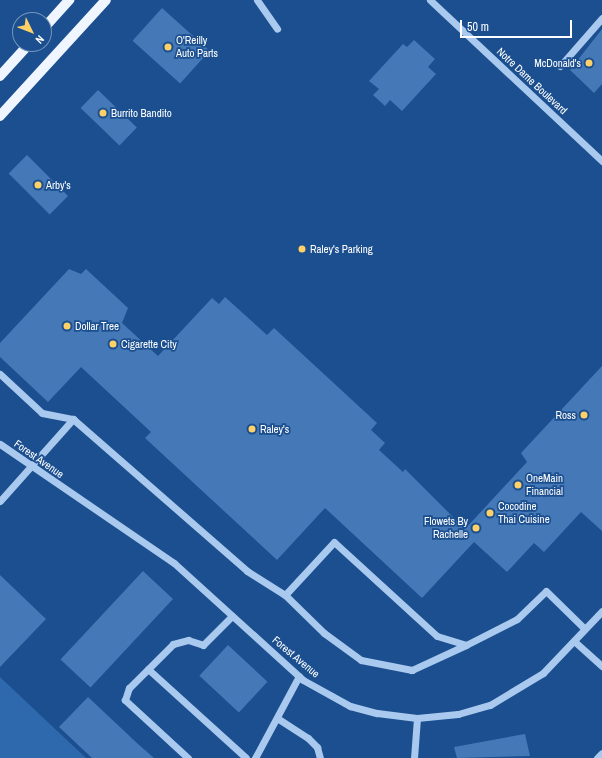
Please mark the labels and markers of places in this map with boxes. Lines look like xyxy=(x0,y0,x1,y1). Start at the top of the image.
place label: O'Reilly Auto Parts xyxy=(176,34,218,60)
marker: O'Reilly Auto Parts xyxy=(163,42,173,52)
place label: McDonald's xyxy=(534,56,581,70)
marker: McDonald's xyxy=(584,58,594,68)
place label: Burrito Bandito xyxy=(111,106,172,120)
marker: Burrito Bandito xyxy=(98,108,108,118)
place label: Arby's xyxy=(46,178,71,192)
marker: Arby's xyxy=(33,180,43,190)
place label: Raley's Parking xyxy=(310,242,373,256)
marker: Raley's Parking xyxy=(297,244,307,254)
place label: Dollar Tree xyxy=(75,319,119,333)
marker: Dollar Tree xyxy=(62,321,72,331)
place label: Cigarette City xyxy=(121,337,177,351)
marker: Cigarette City xyxy=(108,339,118,349)
place label: Ross xyxy=(555,408,576,422)
marker: Ross xyxy=(579,410,589,420)
place label: Raley's xyxy=(260,422,289,436)
marker: Raley's xyxy=(247,424,257,434)
place label: OneMain Financial xyxy=(526,472,563,498)
marker: OneMain Financial xyxy=(513,480,523,490)
place label: Cocodine Thai Cuisine xyxy=(498,500,550,526)
marker: Cocodine Thai Cuisine xyxy=(485,508,495,518)
place label: Flowets By Rachelle xyxy=(424,515,468,541)
marker: Flowets By Rachelle xyxy=(471,523,481,533)

